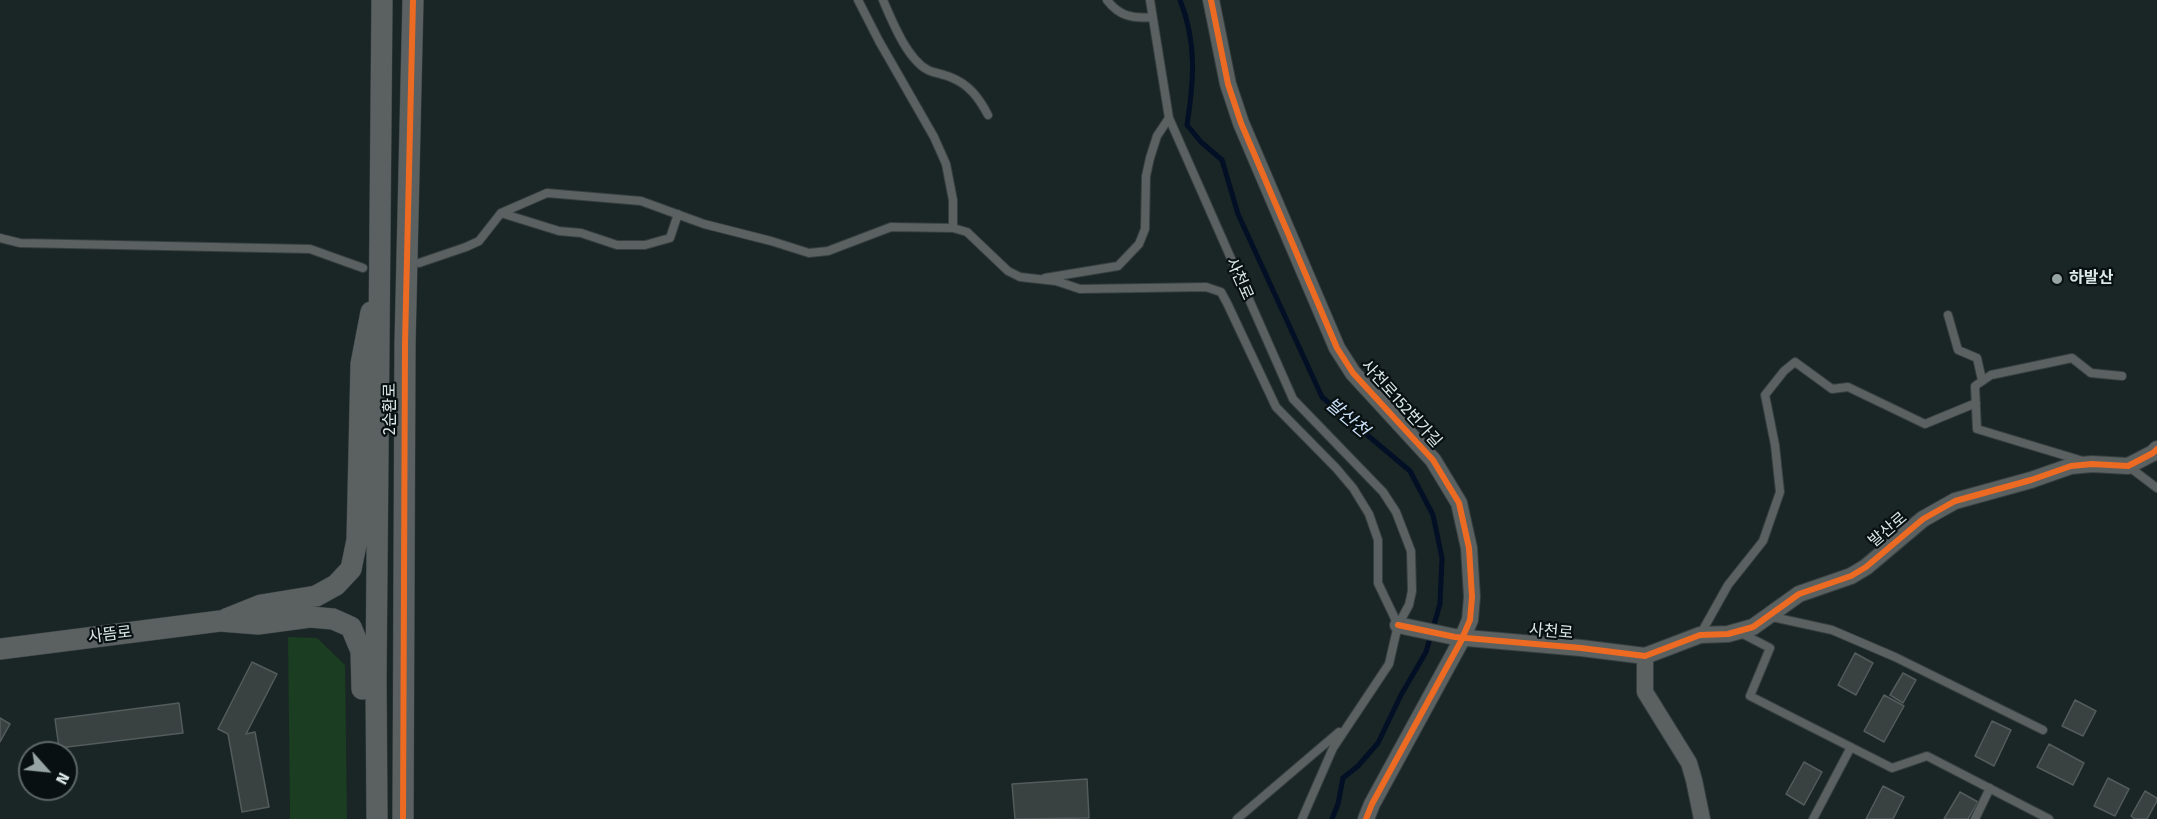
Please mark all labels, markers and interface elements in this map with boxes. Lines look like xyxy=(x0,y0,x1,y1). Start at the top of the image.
street label: 사천로 xyxy=(1221,255,1257,303)
place label: 하발산 xyxy=(2069,269,2113,289)
marker: 하발산 xyxy=(2050,272,2064,286)
street label: 사천로152번가길 xyxy=(1357,356,1445,452)
street label: 2순환로 xyxy=(381,383,401,435)
water label: 발산천 xyxy=(1321,394,1373,442)
street label: 발산로 xyxy=(1865,508,1911,552)
street label: 사천로 xyxy=(1528,621,1574,643)
street label: 사뜸로 xyxy=(87,623,133,647)
north arrow xyxy=(18,741,78,801)
text: N xyxy=(52,769,74,788)

